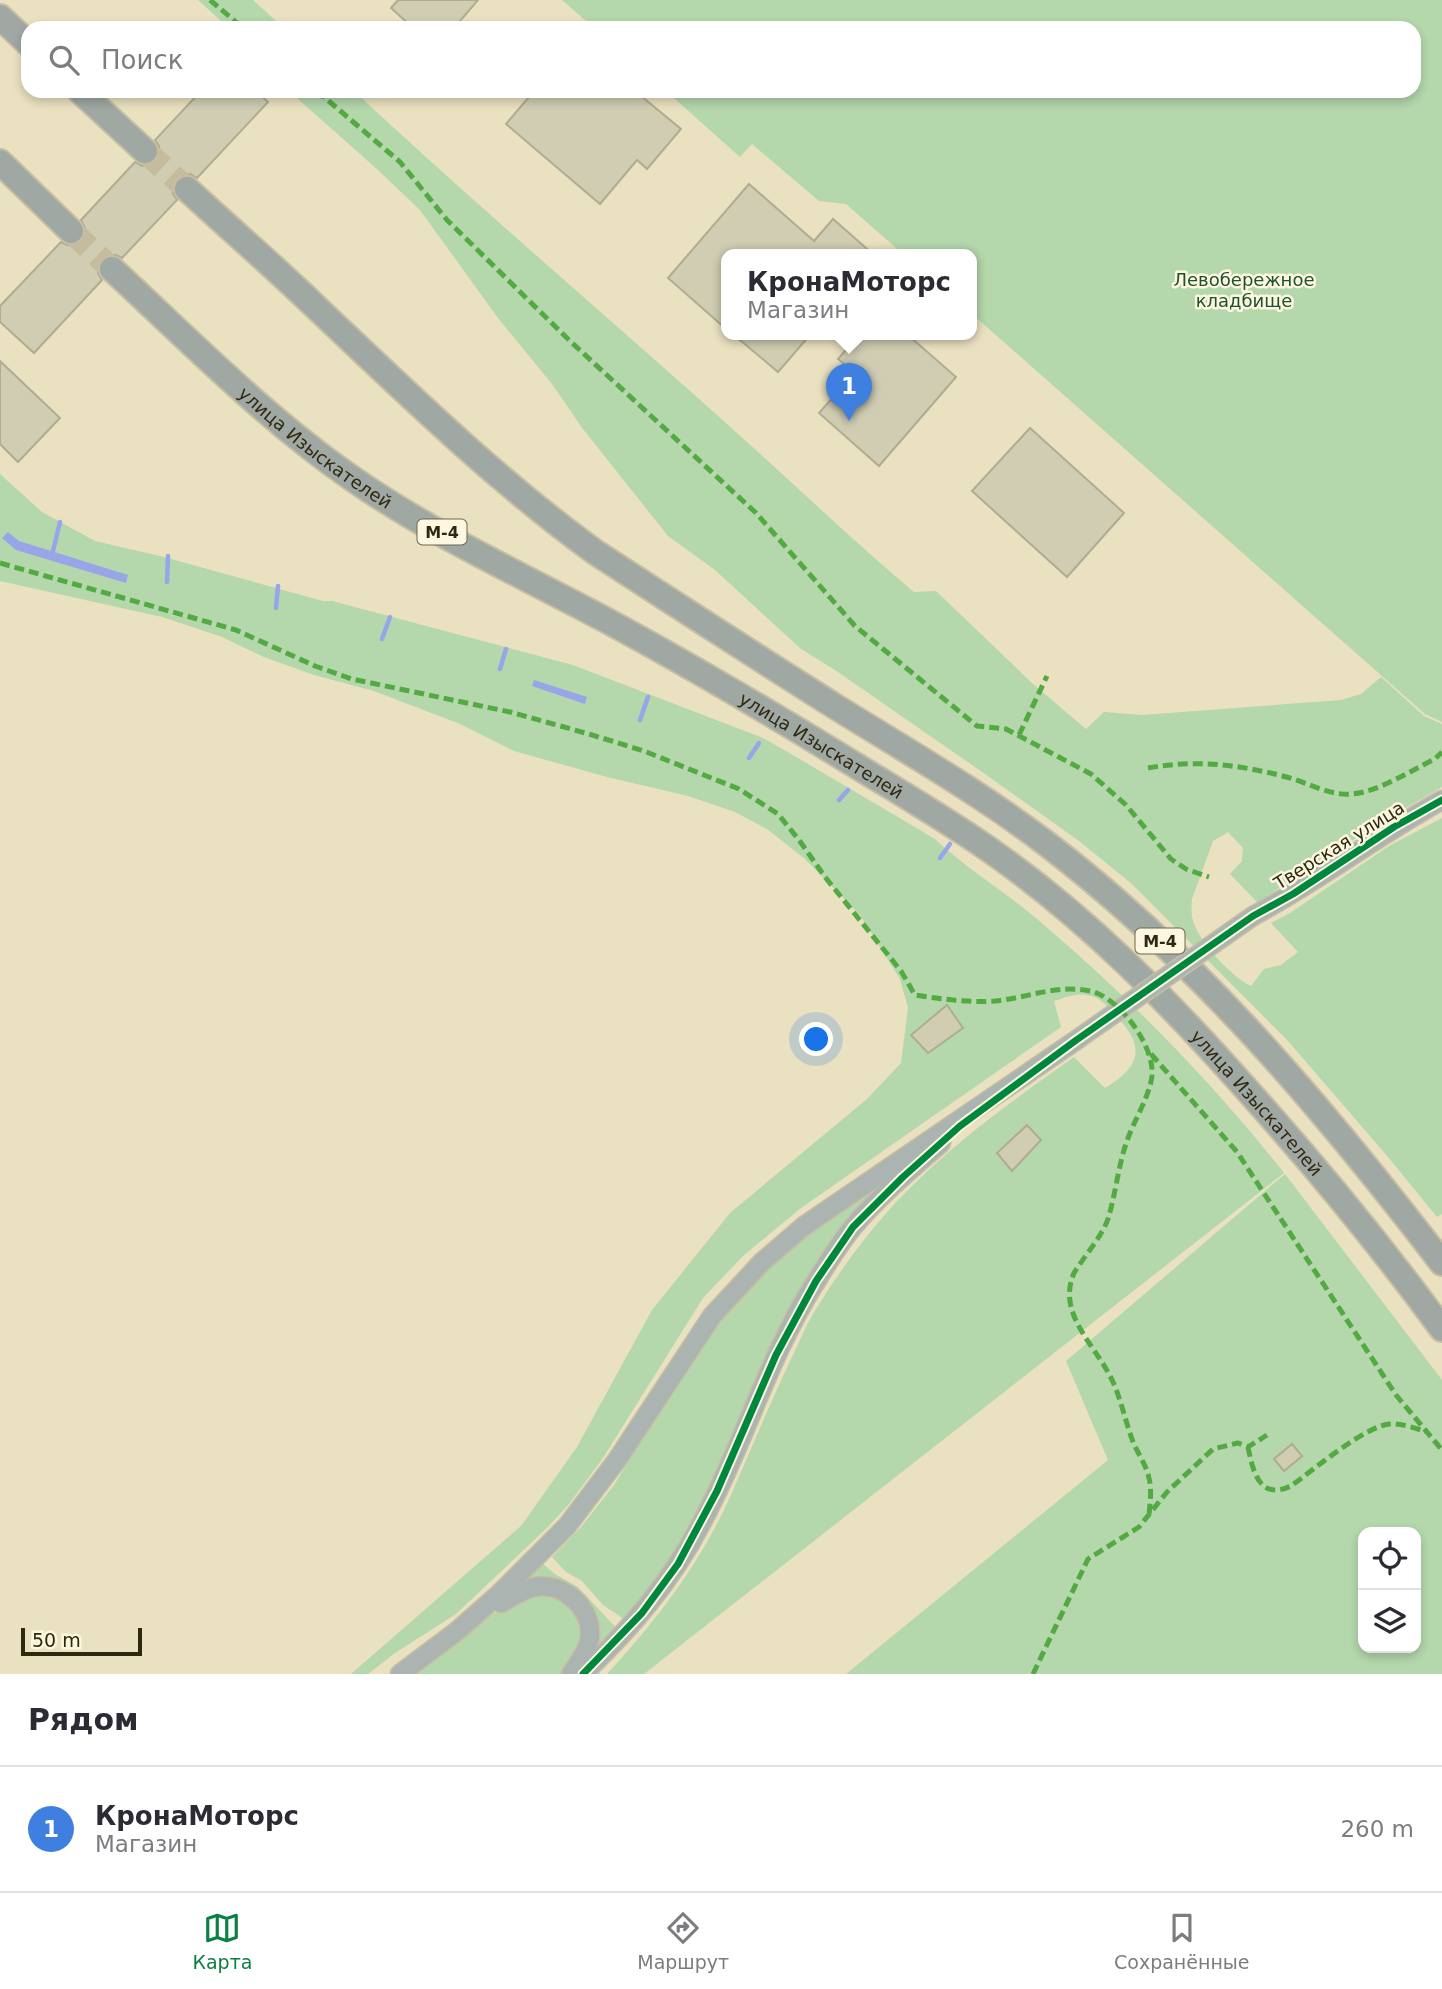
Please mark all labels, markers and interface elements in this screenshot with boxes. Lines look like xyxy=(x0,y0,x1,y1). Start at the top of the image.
search box xyxy=(21,21,1421,98)
icon: search xyxy=(45,41,83,79)
text: Поиск xyxy=(101,45,183,75)
popup xyxy=(721,249,977,340)
text: КронаМоторс xyxy=(747,267,951,297)
park label: Левобережное кладбище xyxy=(1174,269,1314,311)
text: Магазин xyxy=(747,297,849,323)
pin: 1 xyxy=(826,363,872,421)
street label: улица Изыскателей xyxy=(235,382,396,513)
road number: М-4 xyxy=(418,520,466,544)
street label: улица Изыскателей xyxy=(736,687,907,802)
street label: Тверская улица xyxy=(1269,796,1408,894)
road number: М-4 xyxy=(1136,928,1184,953)
your location xyxy=(799,1022,833,1056)
street label: улица Изыскателей xyxy=(1187,1025,1327,1180)
map controls xyxy=(1358,1527,1421,1653)
button: locate xyxy=(1358,1527,1421,1590)
button: layers xyxy=(1358,1590,1421,1653)
scale bar xyxy=(21,1625,142,1657)
text: 50 m xyxy=(32,1629,81,1651)
text: Рядом xyxy=(28,1702,139,1737)
text: КронаМоторс xyxy=(95,1801,299,1831)
text: 1 xyxy=(43,1816,59,1842)
text: 260 m xyxy=(1340,1816,1414,1842)
text: Магазин xyxy=(95,1831,197,1857)
tab: Карта xyxy=(192,1909,252,1973)
tab: Маршрут xyxy=(637,1909,729,1973)
tab: Сохранённые xyxy=(1114,1909,1250,1973)

